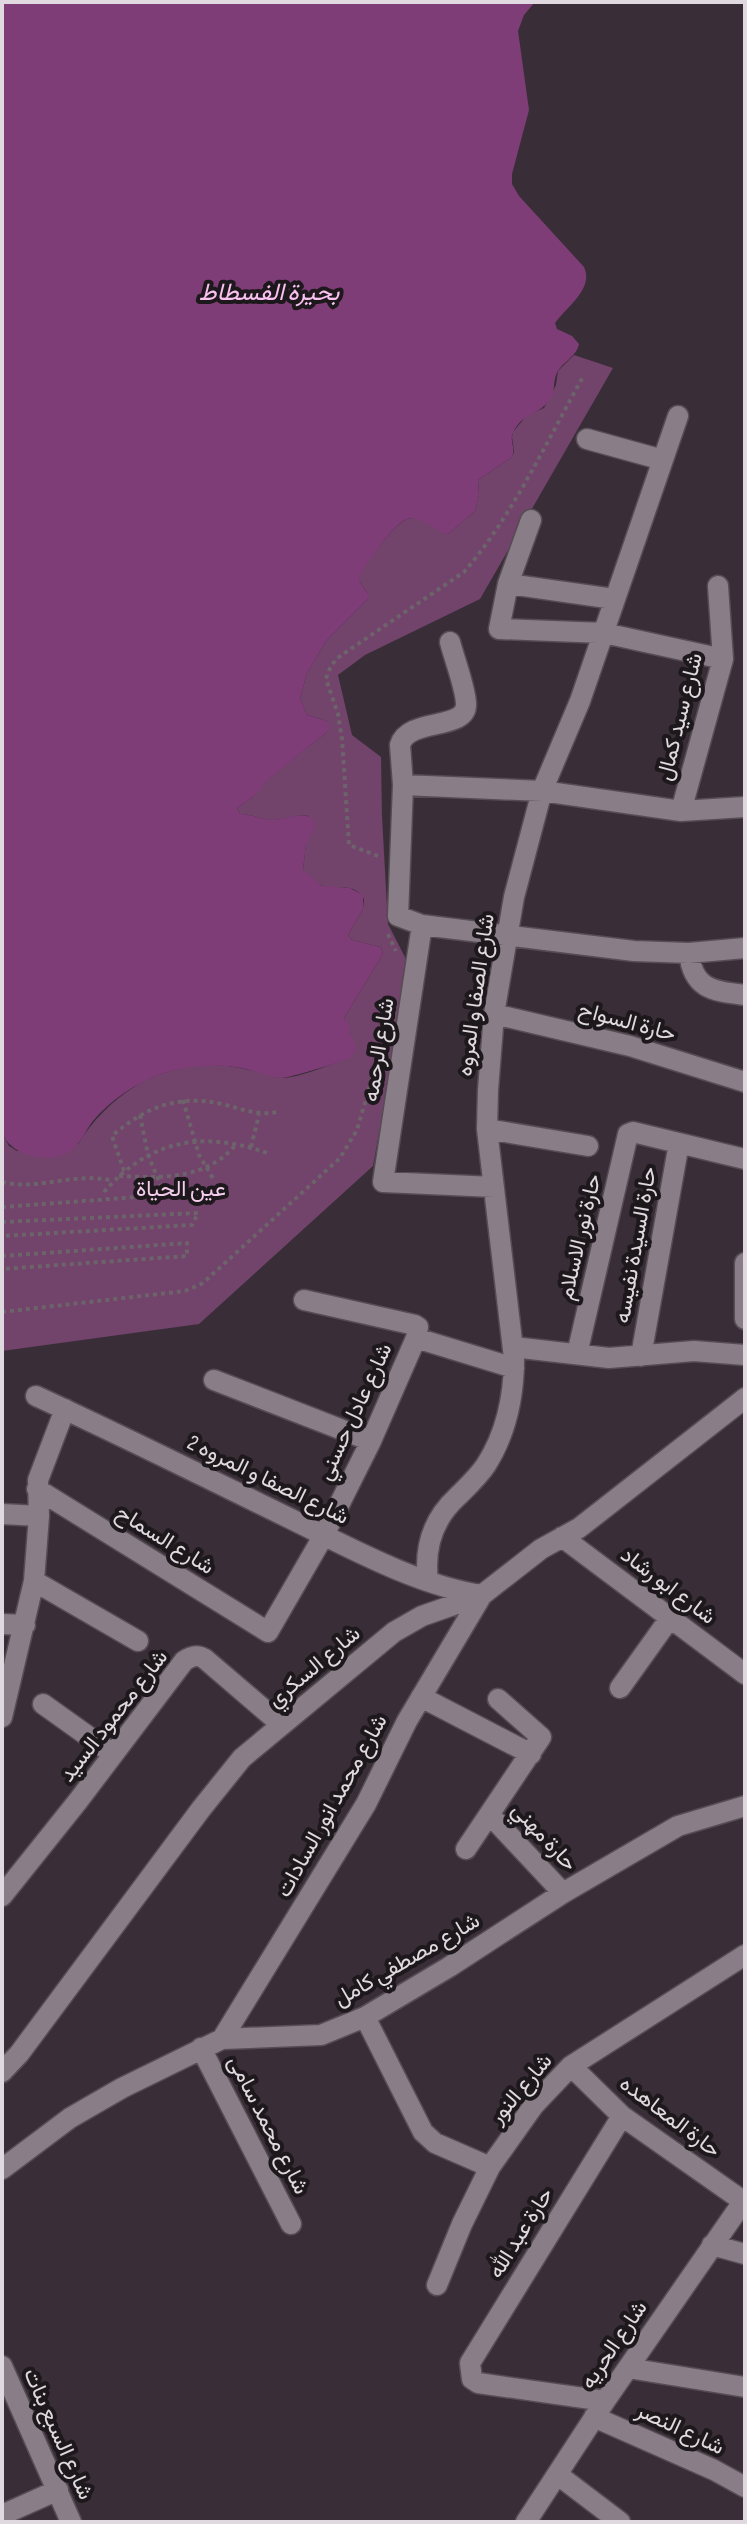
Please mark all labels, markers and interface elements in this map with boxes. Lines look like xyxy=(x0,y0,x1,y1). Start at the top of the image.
water label: بحيرة الفسطاط xyxy=(199,278,340,307)
street label: شارع سيد كمال xyxy=(651,650,709,784)
street label: شارع الصفا و المروه xyxy=(451,912,501,1078)
street label: شارع الرحمه xyxy=(357,996,401,1104)
street label: حارة السواح xyxy=(575,996,679,1048)
street label: حارة السيدة نفيسه xyxy=(609,1165,663,1325)
street label: حارة نور الاسلام xyxy=(552,1171,608,1303)
park label: عين الحياة xyxy=(136,1176,226,1203)
street label: شارع عادل حسني xyxy=(311,1339,402,1486)
street label: شارع الصفا و المروه 2 xyxy=(183,1429,353,1531)
street label: شارع السماح xyxy=(111,1499,219,1581)
street label: شارع ابو رشاد xyxy=(615,1541,721,1631)
street label: شارع السكري xyxy=(262,1620,369,1717)
street label: شارع محمود السيد xyxy=(54,1644,174,1788)
street label: شارع محمد انور السادات xyxy=(270,1710,394,1902)
street label: حارة مهني xyxy=(502,1797,583,1880)
street label: شارع مصطفي كامل xyxy=(329,1907,487,2016)
street label: شارع النور xyxy=(483,2048,558,2131)
street label: شارع محمد سامى xyxy=(222,2051,314,2199)
street label: حارة المعاهده xyxy=(614,2070,726,2164)
street label: حارة عبد الله xyxy=(482,2182,559,2283)
street label: شارع الحريه xyxy=(575,2296,653,2394)
street label: شارع السبع بنات xyxy=(17,2364,99,2504)
street label: شارع النصر xyxy=(631,2396,728,2461)

